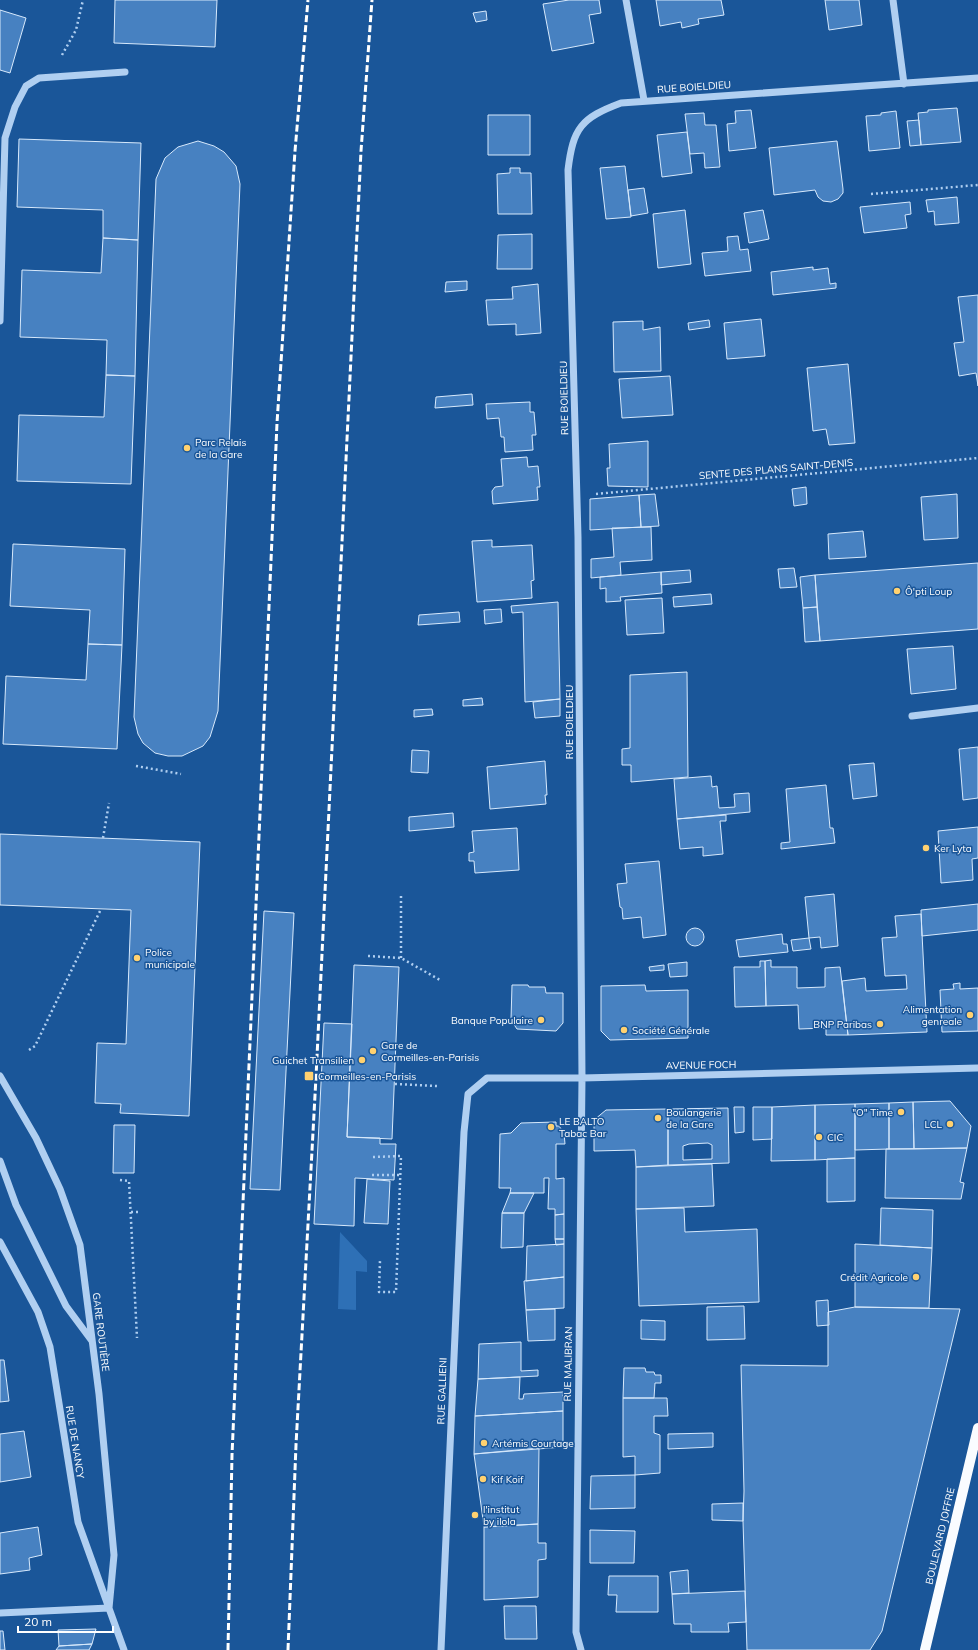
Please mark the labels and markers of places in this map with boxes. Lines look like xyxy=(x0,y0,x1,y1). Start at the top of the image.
place label: Parc Relais de la Gare xyxy=(195,436,246,461)
marker: Parc Relais de la Gare xyxy=(182,443,192,453)
place label: Ô'pti Loup xyxy=(905,585,952,598)
marker: Ô'pti Loup xyxy=(892,586,902,596)
place label: Ker Lyta xyxy=(934,842,972,855)
marker: Ker Lyta xyxy=(921,843,931,853)
place label: Police municipale xyxy=(145,946,195,971)
marker: Police municipale xyxy=(132,953,142,963)
place label: Alimentation genreale xyxy=(903,1003,962,1028)
marker: Alimentation genreale xyxy=(965,1010,975,1020)
place label: Banque Populaire xyxy=(451,1014,533,1027)
marker: Banque Populaire xyxy=(536,1015,546,1025)
place label: BNP Paribas xyxy=(813,1018,872,1031)
marker: BNP Paribas xyxy=(875,1019,885,1029)
place label: Société Générale xyxy=(632,1024,710,1037)
marker: Société Générale xyxy=(619,1025,629,1035)
place label: Gare de Cormeilles-en-Parisis xyxy=(381,1039,479,1064)
marker: Gare de Cormeilles-en-Parisis xyxy=(368,1046,378,1056)
place label: Guichet Transilien xyxy=(272,1054,354,1067)
marker: Guichet Transilien xyxy=(357,1055,367,1065)
marker: Cormeilles-en-Parisis xyxy=(303,1070,315,1082)
place label: Cormeilles-en-Parisis xyxy=(318,1070,416,1083)
place label: Boulangerie de la Gare xyxy=(666,1106,721,1131)
place label: "O" Time xyxy=(852,1106,893,1119)
marker: "O" Time xyxy=(896,1107,906,1117)
marker: Boulangerie de la Gare xyxy=(653,1113,663,1123)
place label: LE BALTO Tabac Bar xyxy=(559,1115,607,1140)
place label: LCL xyxy=(925,1118,943,1131)
marker: LCL xyxy=(945,1119,955,1129)
marker: LE BALTO Tabac Bar xyxy=(546,1122,556,1132)
place label: CIC xyxy=(827,1131,843,1144)
marker: CIC xyxy=(814,1132,824,1142)
place label: Crédit Agricole xyxy=(840,1271,908,1284)
marker: Crédit Agricole xyxy=(911,1272,921,1282)
place label: Artémis Courtage xyxy=(492,1437,574,1450)
marker: Artémis Courtage xyxy=(479,1438,489,1448)
place label: Kif Koif xyxy=(491,1473,524,1486)
marker: Kif Koif xyxy=(478,1474,488,1484)
place label: l'institut by ilola xyxy=(483,1503,520,1528)
marker: l'institut by ilola xyxy=(470,1510,480,1520)

